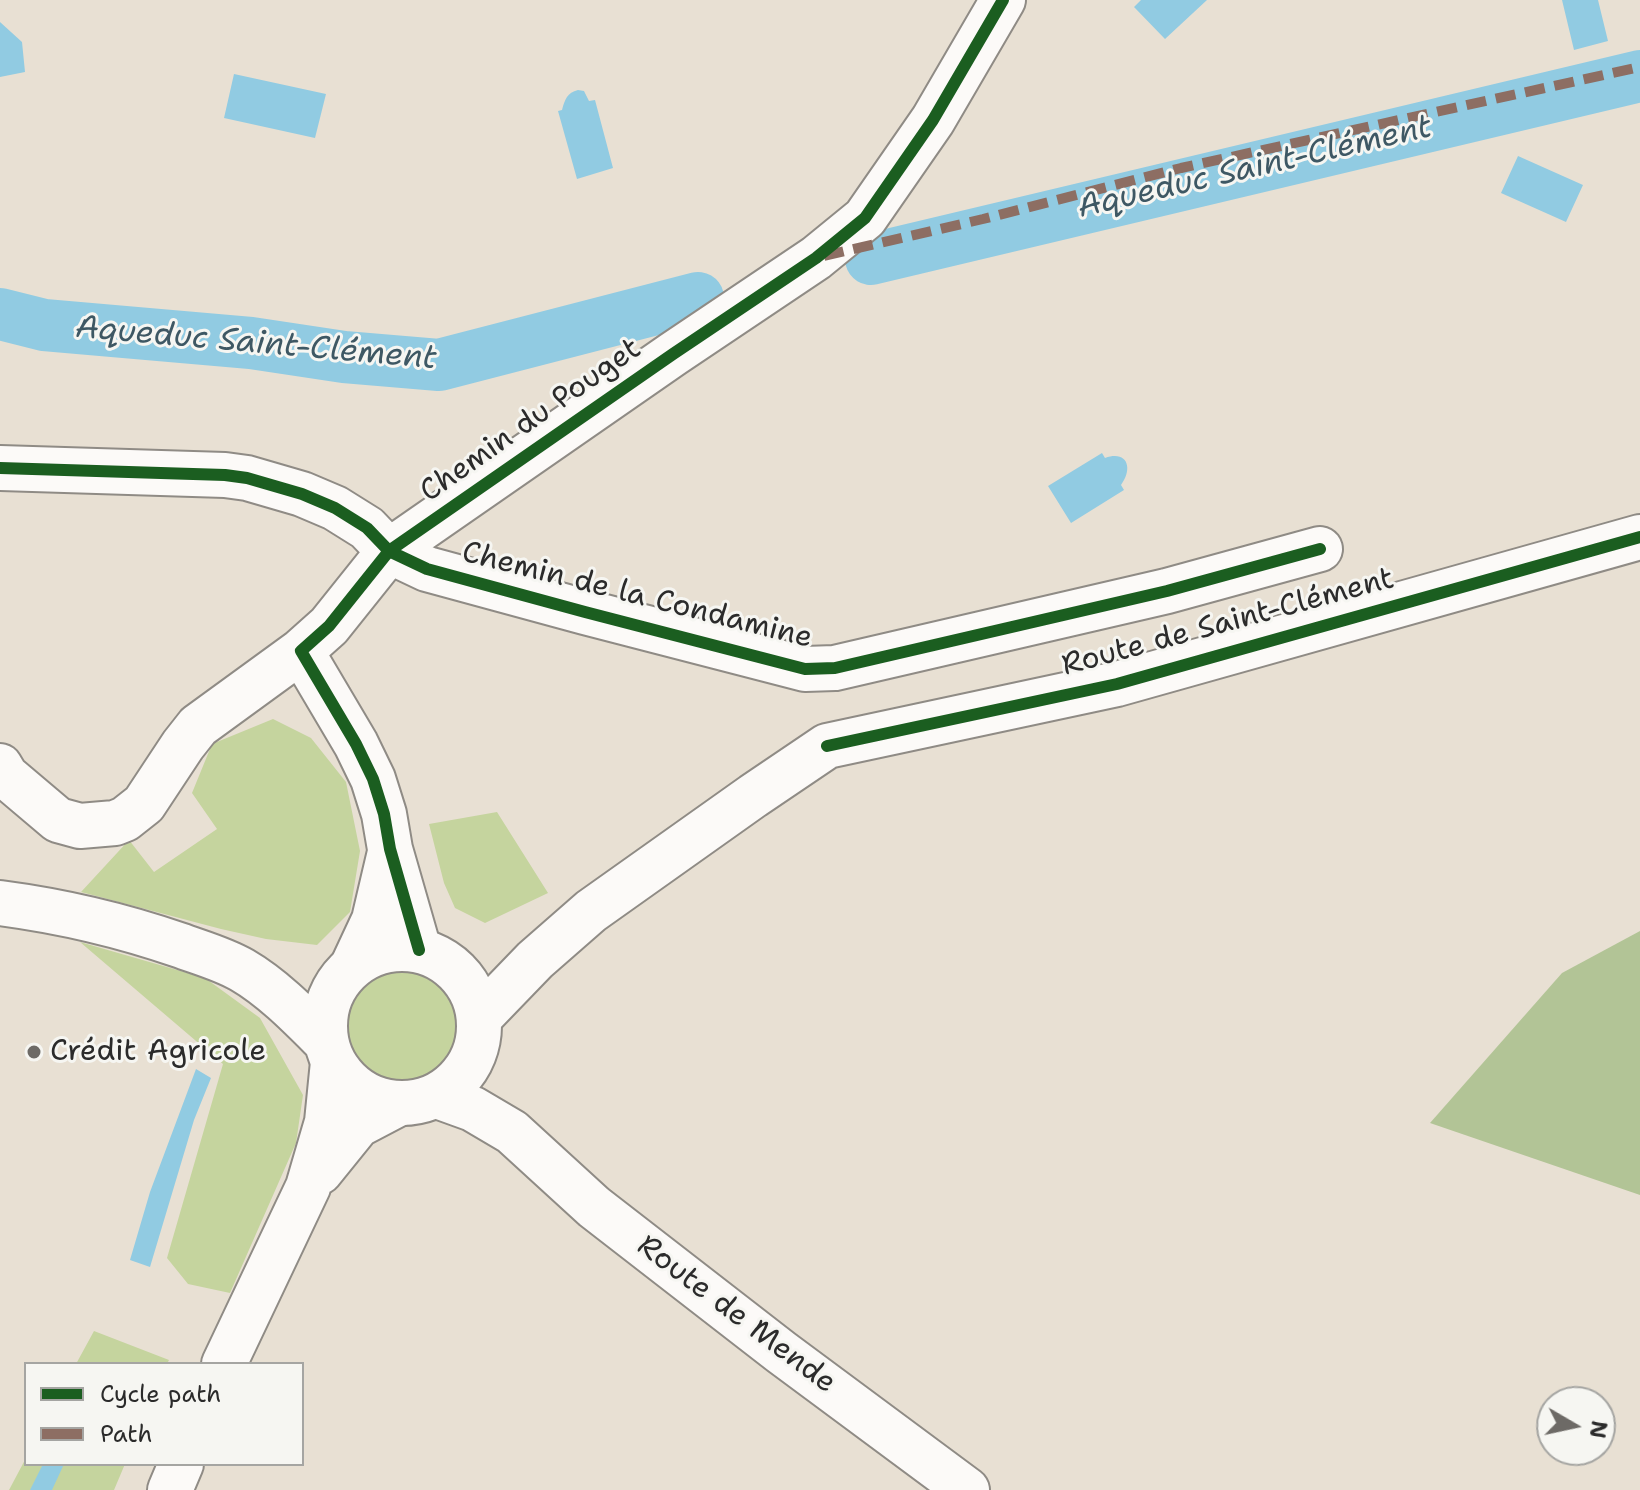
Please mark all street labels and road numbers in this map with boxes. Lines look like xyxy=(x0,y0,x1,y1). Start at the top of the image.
street label: Chemin du Pouget xyxy=(414,331,648,511)
street label: Chemin de la Condamine xyxy=(458,535,816,657)
street label: Route de Saint-Clément xyxy=(1058,561,1398,685)
street label: Route de Mende xyxy=(629,1228,843,1402)

